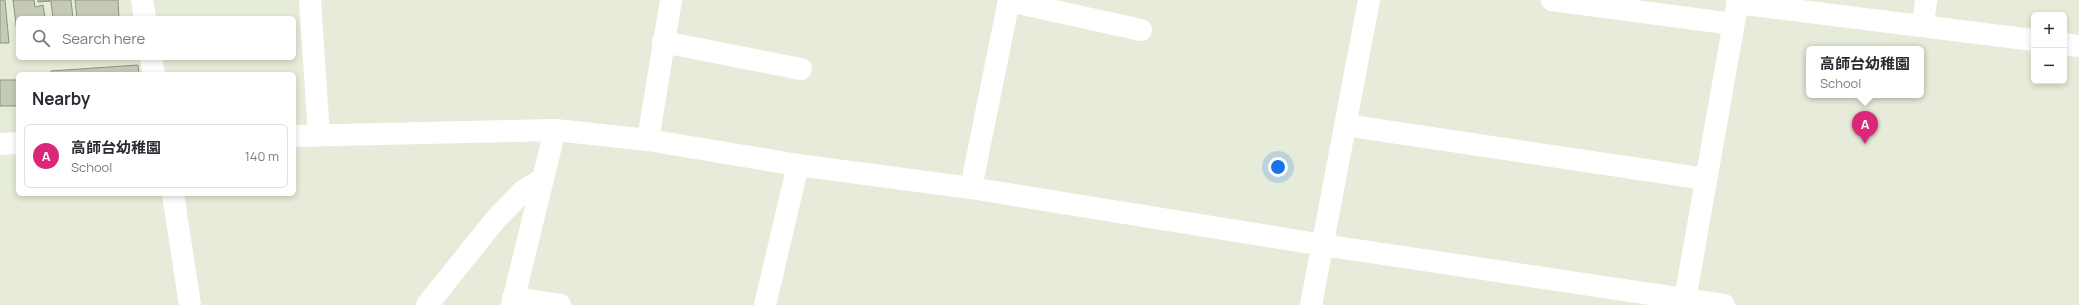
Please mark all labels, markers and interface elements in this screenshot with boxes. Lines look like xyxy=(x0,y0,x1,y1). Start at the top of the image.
map controls xyxy=(2031,12,2067,84)
button: + xyxy=(2031,12,2067,48)
search box xyxy=(16,16,296,60)
icon: search xyxy=(30,27,52,49)
text: Search here xyxy=(62,28,145,49)
popup xyxy=(1806,46,1924,98)
button: − xyxy=(2031,48,2067,84)
text: 高師台幼稚園 xyxy=(1820,53,1910,74)
text: School xyxy=(1820,74,1861,92)
text: Nearby xyxy=(32,87,90,110)
pin: A xyxy=(1852,111,1878,144)
text: 高師台幼稚園 xyxy=(71,137,161,158)
text: A xyxy=(42,147,50,165)
text: 140 m xyxy=(245,147,279,165)
your location xyxy=(1268,157,1288,177)
text: School xyxy=(71,158,112,176)

